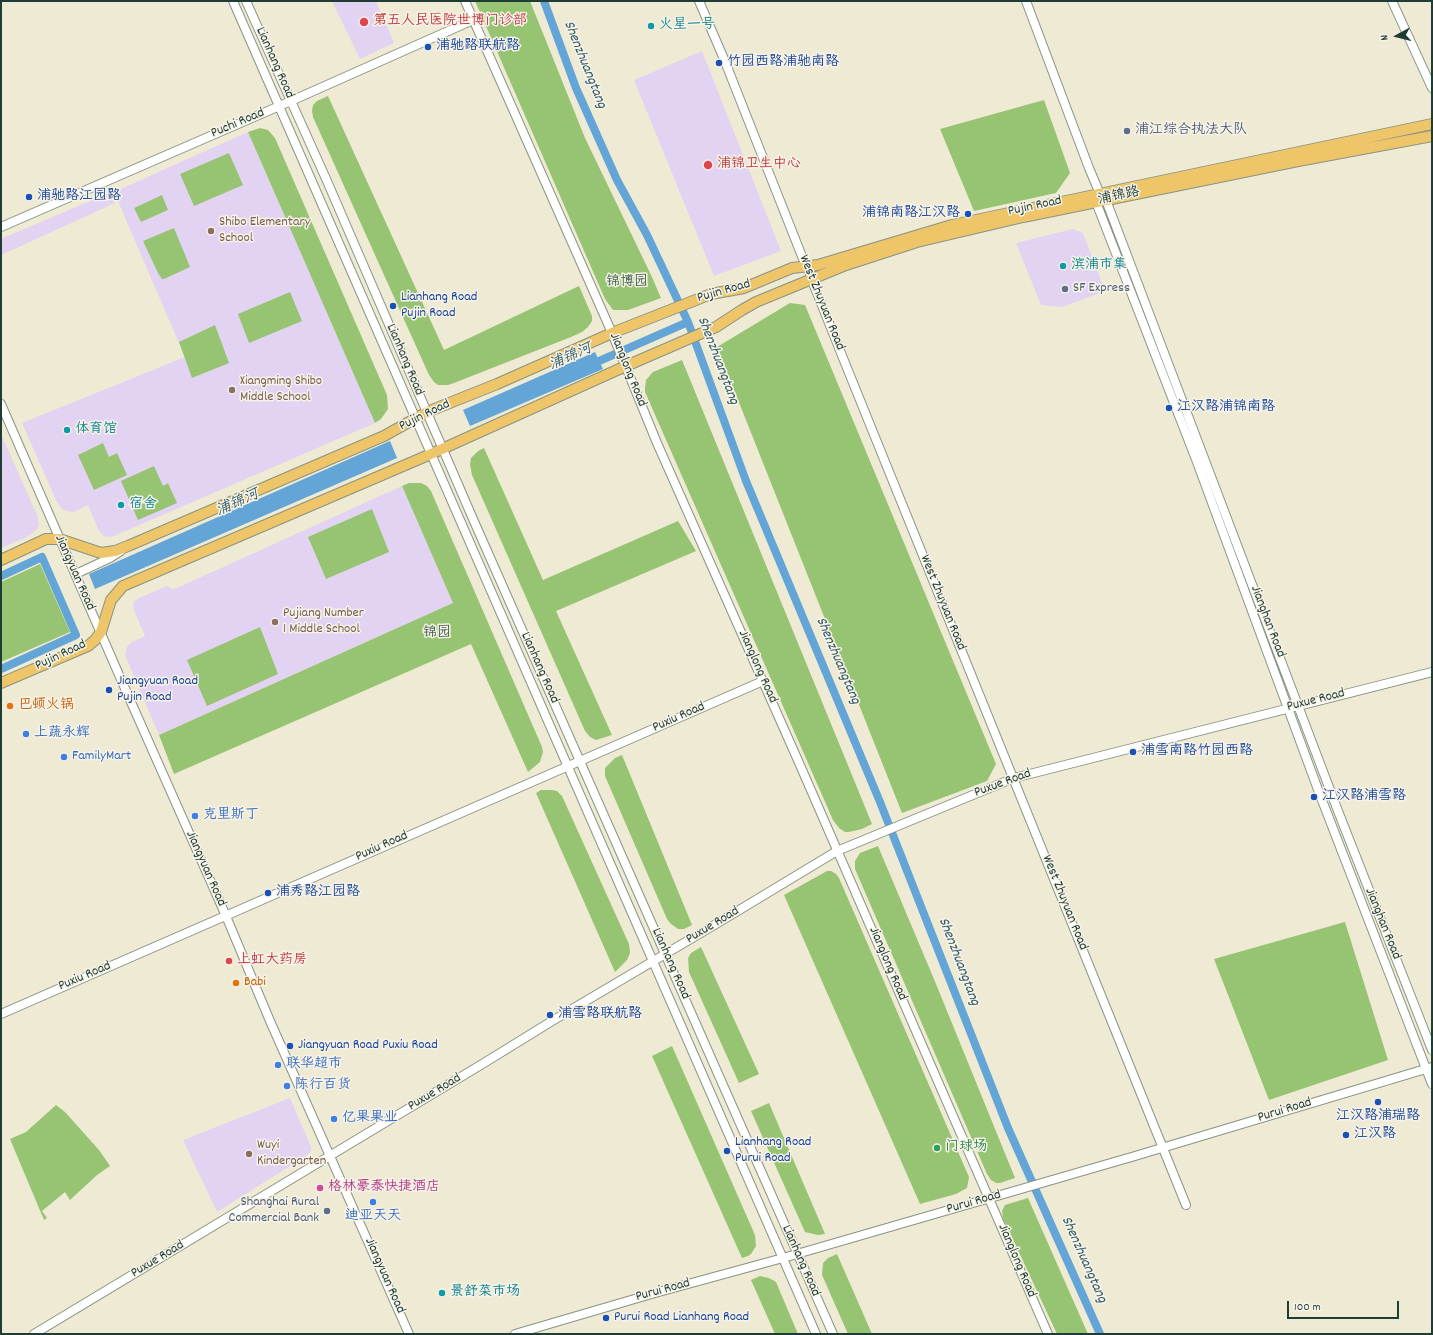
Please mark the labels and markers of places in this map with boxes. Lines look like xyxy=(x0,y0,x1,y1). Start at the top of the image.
place label: 第五人民医院世博门诊部 xyxy=(373,14,527,30)
marker: 第五人民医院世博门诊部 xyxy=(358,16,370,28)
place label: 火星一号 xyxy=(659,18,715,34)
marker: 火星一号 xyxy=(646,21,656,31)
place label: 浦驰路联航路 xyxy=(436,39,520,55)
marker: 浦驰路联航路 xyxy=(423,42,433,52)
place label: 竹园西路浦驰南路 xyxy=(727,55,839,71)
marker: 竹园西路浦驰南路 xyxy=(714,58,724,68)
place label: 浦江综合执法大队 xyxy=(1135,123,1247,139)
marker: 浦江综合执法大队 xyxy=(1122,126,1132,136)
place label: 浦锦卫生中心 xyxy=(717,157,801,173)
marker: 浦锦卫生中心 xyxy=(702,159,714,171)
place label: 浦驰路江园路 xyxy=(37,189,121,205)
marker: 浦驰路江园路 xyxy=(24,192,34,202)
place label: 浦锦南路江汉路 xyxy=(862,206,960,222)
marker: 浦锦南路江汉路 xyxy=(963,209,973,219)
place label: Shibo Elementary School xyxy=(219,215,310,248)
marker: Shibo Elementary School xyxy=(206,226,216,236)
place label: 滨浦市集 xyxy=(1071,258,1127,274)
marker: 滨浦市集 xyxy=(1058,261,1068,271)
place label: SF Express xyxy=(1073,281,1130,297)
marker: SF Express xyxy=(1060,284,1070,294)
place label: Lianhang Road Pujin Road xyxy=(401,290,477,322)
marker: Lianhang Road Pujin Road xyxy=(388,301,398,311)
place label: Xiangming Shibo Middle School xyxy=(240,374,322,406)
marker: Xiangming Shibo Middle School xyxy=(227,385,237,395)
place label: 江汉路浦锦南路 xyxy=(1177,400,1275,416)
marker: 江汉路浦锦南路 xyxy=(1164,403,1174,413)
place label: 体育馆 xyxy=(75,422,117,438)
marker: 体育馆 xyxy=(62,425,72,435)
place label: 宿舍 xyxy=(129,497,157,513)
marker: 宿舍 xyxy=(116,500,126,510)
place label: Pujiang Number 1 Middle School xyxy=(283,606,364,638)
marker: Pujiang Number 1 Middle School xyxy=(270,617,280,627)
place label: Jiangyuan Road Pujin Road xyxy=(117,674,198,706)
marker: Jiangyuan Road Pujin Road xyxy=(104,685,114,695)
place label: 巴顿火锅 xyxy=(18,698,74,714)
marker: 巴顿火锅 xyxy=(5,701,15,711)
place label: 上蔬永辉 xyxy=(34,726,90,742)
marker: 上蔬永辉 xyxy=(21,729,31,739)
place label: 浦雪南路竹园西路 xyxy=(1141,744,1253,760)
marker: 浦雪南路竹园西路 xyxy=(1128,747,1138,757)
place label: FamilyMart xyxy=(72,749,131,765)
marker: FamilyMart xyxy=(59,752,69,762)
place label: 江汉路浦雪路 xyxy=(1322,789,1406,805)
marker: 江汉路浦雪路 xyxy=(1309,792,1319,802)
place label: 克里斯丁 xyxy=(203,808,259,824)
marker: 克里斯丁 xyxy=(190,811,200,821)
place label: 浦秀路江园路 xyxy=(276,885,360,901)
marker: 浦秀路江园路 xyxy=(263,888,273,898)
place label: 上虹大药房 xyxy=(237,953,307,969)
marker: 上虹大药房 xyxy=(224,956,234,966)
place label: Babi xyxy=(244,975,266,991)
marker: Babi xyxy=(231,978,241,988)
place label: 浦雪路联航路 xyxy=(558,1007,642,1023)
marker: 浦雪路联航路 xyxy=(545,1010,555,1020)
place label: Jiangyuan Road Puxiu Road xyxy=(298,1038,438,1054)
marker: Jiangyuan Road Puxiu Road xyxy=(285,1041,295,1051)
place label: 联华超市 xyxy=(286,1057,342,1073)
marker: 联华超市 xyxy=(273,1060,283,1070)
place label: 陈行百货 xyxy=(295,1078,351,1094)
marker: 陈行百货 xyxy=(282,1081,292,1091)
marker: 江汉路浦瑞路 xyxy=(1373,1097,1383,1107)
place label: 江汉路浦瑞路 xyxy=(1336,1109,1420,1125)
place label: 亿果果业 xyxy=(342,1111,398,1127)
marker: 亿果果业 xyxy=(329,1114,339,1124)
place label: 江汉路 xyxy=(1354,1127,1396,1143)
marker: 江汉路 xyxy=(1341,1130,1351,1140)
place label: Lianhang Road Purui Road xyxy=(735,1135,811,1168)
place label: Wuyi Kindergarten xyxy=(257,1138,326,1170)
place label: 门球场 xyxy=(945,1140,987,1156)
marker: 门球场 xyxy=(932,1143,942,1153)
marker: Lianhang Road Purui Road xyxy=(722,1146,732,1156)
marker: Wuyi Kindergarten xyxy=(244,1149,254,1159)
place label: 格林豪泰快捷酒店 xyxy=(328,1180,440,1196)
marker: 格林豪泰快捷酒店 xyxy=(315,1183,325,1193)
place label: Shanghai Rural Commercial Bank xyxy=(229,1195,319,1228)
marker: 迪亚天天 xyxy=(368,1197,378,1207)
marker: Shanghai Rural Commercial Bank xyxy=(322,1206,332,1216)
place label: 迪亚天天 xyxy=(345,1209,401,1225)
place label: 景舒菜市场 xyxy=(450,1285,520,1301)
marker: 景舒菜市场 xyxy=(437,1288,447,1298)
place label: Purui Road Lianhang Road xyxy=(614,1310,749,1326)
marker: Purui Road Lianhang Road xyxy=(601,1313,611,1323)

